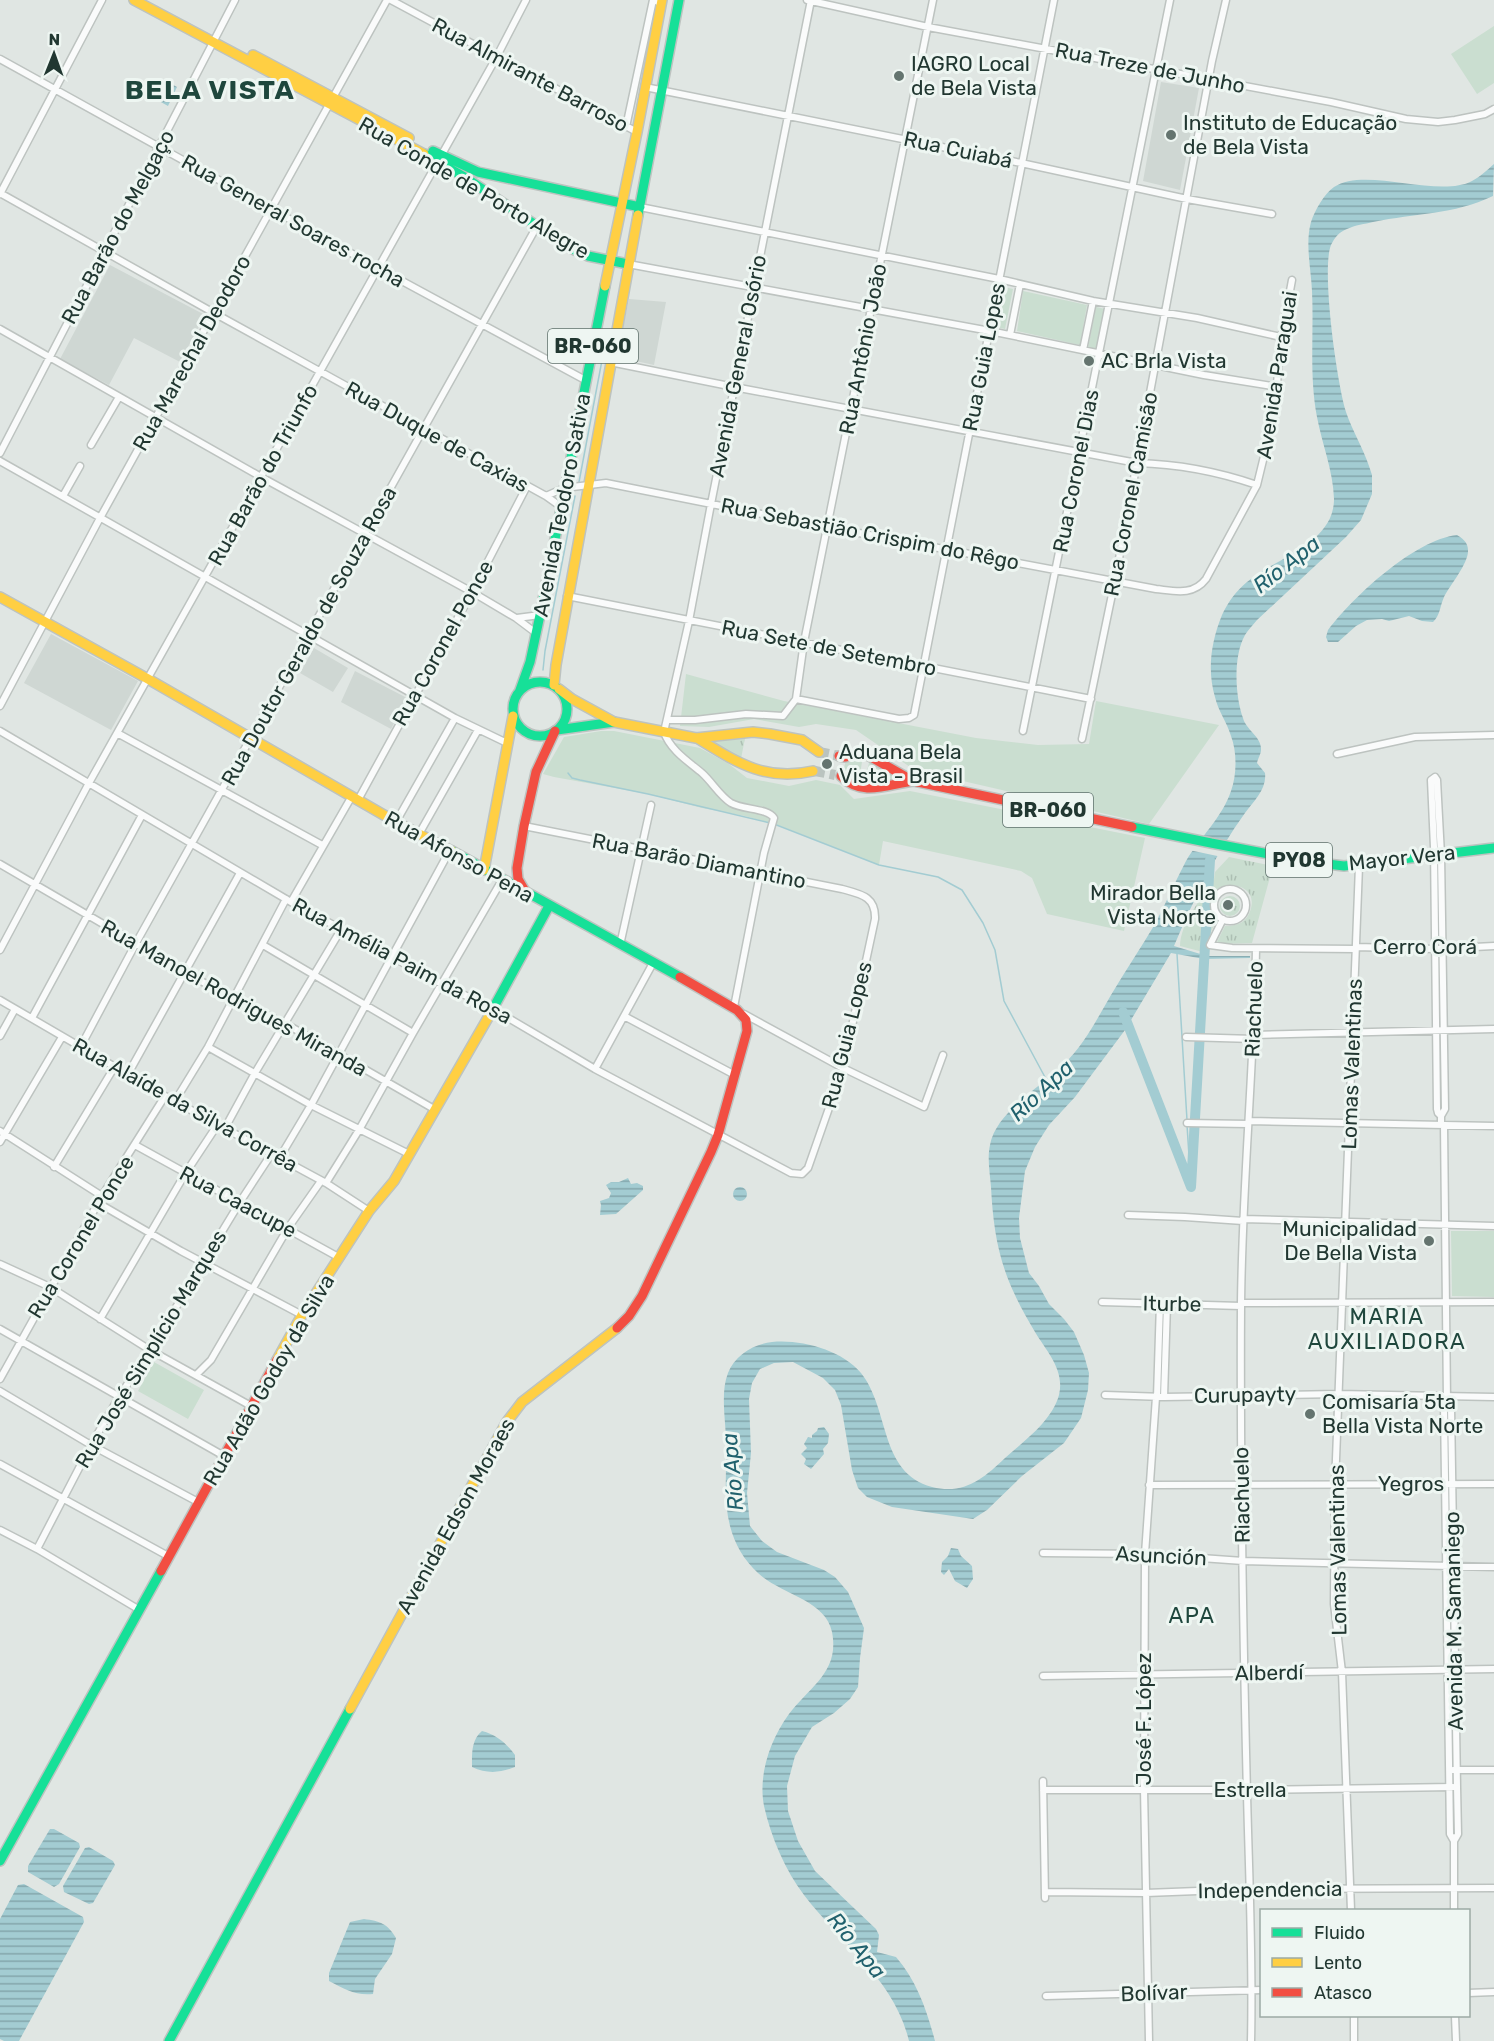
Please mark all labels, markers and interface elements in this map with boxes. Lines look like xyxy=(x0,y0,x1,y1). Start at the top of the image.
street label: Rua Almirante Barroso xyxy=(428,12,633,137)
north arrow xyxy=(24,24,84,84)
text: N xyxy=(48,30,60,49)
street label: Rua Treze de Junho xyxy=(1053,37,1247,98)
place label: IAGRO Local de Bela Vista xyxy=(911,51,1037,100)
marker: IAGRO Local de Bela Vista xyxy=(892,69,906,83)
district label: BELA VISTA xyxy=(125,74,295,106)
place label: Instituto de Educação de Bela Vista xyxy=(1183,110,1397,159)
street label: Rua Conde de Porto Alegre xyxy=(355,111,594,264)
street label: Rua Barão do Melgaço xyxy=(56,125,179,328)
street label: Rua Cuiabá xyxy=(901,126,1015,173)
marker: Instituto de Educação de Bela Vista xyxy=(1164,128,1178,142)
street label: Rua General Soares rocha xyxy=(177,149,409,292)
street label: Rua Marechal Deodoro xyxy=(127,251,256,455)
street label: Avenida General Osório xyxy=(704,253,771,479)
street label: Rua Antônio João xyxy=(834,261,891,436)
street label: Rua Guia Lopes xyxy=(957,281,1010,433)
street label: Avenida Paraguai xyxy=(1251,289,1302,461)
road number: BR-060 xyxy=(548,329,638,363)
place label: AC Brla Vista xyxy=(1101,348,1226,373)
marker: AC Brla Vista xyxy=(1082,354,1096,368)
street label: Rua Duque de Caxias xyxy=(341,376,533,497)
street label: Rua Barão do Triunfo xyxy=(202,380,323,570)
street label: Rua Coronel Dias xyxy=(1047,387,1104,555)
street label: Rua Coronel Camisão xyxy=(1098,390,1163,598)
street label: Avenida Teodoro Sativa xyxy=(528,391,595,619)
street label: Rua Doutor Geraldo de Souza Rosa xyxy=(216,482,401,790)
street label: Rua Sebastião Crispim do Rêgo xyxy=(719,492,1022,575)
water label: Río Apa xyxy=(1247,530,1325,599)
street label: Rua Coronel Ponce xyxy=(387,556,498,730)
street label: Rua Sete de Setembro xyxy=(720,614,939,681)
place label: Aduana Bela Vista - Brasil xyxy=(839,739,963,788)
marker: Aduana Bela Vista - Brasil xyxy=(820,757,834,771)
road number: BR-060 xyxy=(1003,793,1093,827)
street label: Rua Afonso Pena xyxy=(381,805,538,908)
street label: Rua Barão Diamantino xyxy=(590,827,808,894)
street label: Mayor Vera xyxy=(1347,839,1457,876)
road number: PY08 xyxy=(1266,843,1332,877)
place label: Mirador Bella Vista Norte xyxy=(1090,880,1216,929)
street label: Rua Amélia Paim da Rosa xyxy=(288,892,516,1029)
marker: Mirador Bella Vista Norte xyxy=(1221,898,1235,912)
street label: Rua Manoel Rodrigues Miranda xyxy=(97,914,372,1081)
street label: Cerro Corá xyxy=(1373,934,1477,959)
street label: Rua Guia Lopes xyxy=(816,959,877,1111)
street label: Riachuelo xyxy=(1239,960,1268,1058)
street label: Lomas Valentinas xyxy=(1336,978,1367,1150)
street label: Rua Alaíde da Silva Corrêa xyxy=(68,1032,302,1177)
water label: Río Apa xyxy=(1004,1054,1079,1127)
street label: Rua Coronel Ponce xyxy=(22,1151,139,1323)
street label: Rua Caacupe xyxy=(175,1160,301,1243)
place label: Municipalidad De Bella Vista xyxy=(1282,1216,1417,1265)
street label: Rua José Simplício Marques xyxy=(70,1225,232,1472)
marker: Municipalidad De Bella Vista xyxy=(1422,1234,1436,1248)
street label: Rua Adão Godoy da Silva xyxy=(198,1270,339,1490)
street label: Iturbe xyxy=(1142,1290,1202,1317)
district label: MARIA AUXILIADORA xyxy=(1308,1303,1466,1355)
street label: Curupayty xyxy=(1194,1381,1297,1408)
place label: Comisaría 5ta Bella Vista Norte xyxy=(1322,1389,1483,1438)
marker: Comisaría 5ta Bella Vista Norte xyxy=(1303,1407,1317,1421)
street label: Avenida Edson Moraes xyxy=(391,1414,520,1618)
water label: Río Apa xyxy=(716,1432,749,1512)
street label: Riachuelo xyxy=(1228,1447,1255,1543)
street label: Lomas Valentinas xyxy=(1324,1464,1351,1636)
street label: Yegros xyxy=(1378,1471,1444,1496)
street label: Avenida M. Samaniego xyxy=(1439,1511,1468,1731)
street label: Asunción xyxy=(1115,1541,1207,1570)
district label: APA xyxy=(1168,1602,1216,1629)
street label: José F. López xyxy=(1131,1652,1156,1786)
street label: Alberdí xyxy=(1234,1659,1305,1686)
street label: Estrella xyxy=(1214,1777,1286,1802)
street label: Independencia xyxy=(1197,1876,1343,1903)
water label: Río Apa xyxy=(822,1906,892,1984)
legend xyxy=(1260,1909,1470,2017)
text: Fluido xyxy=(1314,1922,1365,1944)
text: Lento xyxy=(1314,1952,1362,1974)
street label: Bolívar xyxy=(1120,1979,1188,2006)
text: Atasco xyxy=(1314,1982,1372,2004)

